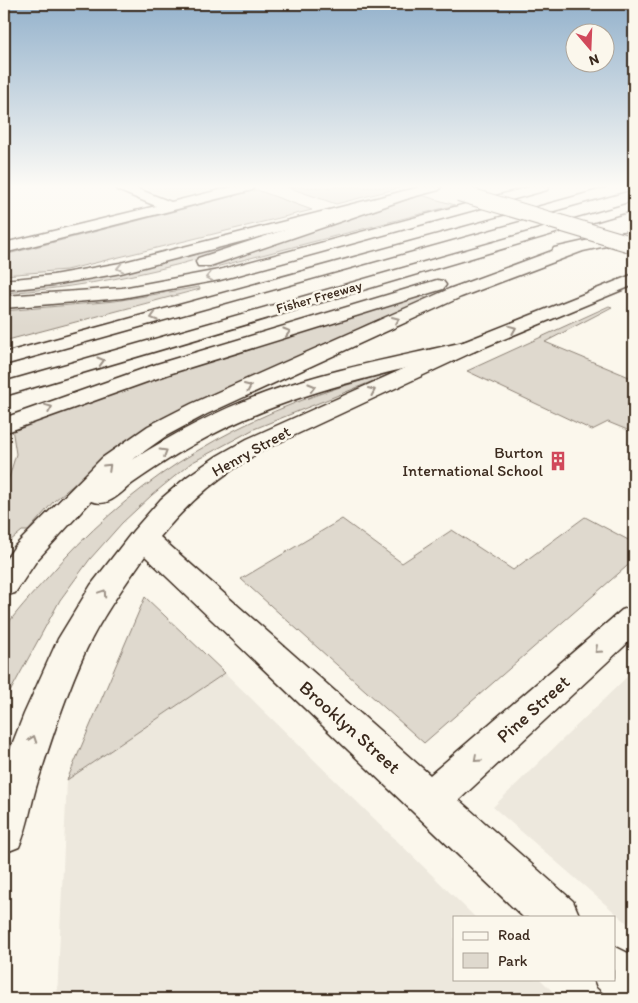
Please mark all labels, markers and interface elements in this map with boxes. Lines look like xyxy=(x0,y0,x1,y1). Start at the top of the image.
north arrow xyxy=(566,22,616,72)
text: N xyxy=(587,50,601,69)
one-way arrow xyxy=(115,262,124,273)
one-way arrow xyxy=(204,272,213,282)
street label: Fisher Freeway xyxy=(274,277,364,317)
one-way arrow xyxy=(150,311,158,321)
one-way arrow xyxy=(391,315,400,326)
one-way arrow xyxy=(508,324,517,335)
one-way arrow xyxy=(282,327,291,337)
one-way arrow xyxy=(96,356,105,366)
one-way arrow xyxy=(243,382,252,393)
one-way arrow xyxy=(308,382,316,392)
one-way arrow xyxy=(367,387,376,397)
one-way arrow xyxy=(44,404,53,415)
street label: Henry Street xyxy=(208,422,294,480)
place label: Burton International School xyxy=(402,443,543,480)
one-way arrow xyxy=(159,449,168,459)
building icon: Burton International School xyxy=(547,450,569,472)
one-way arrow xyxy=(102,464,111,473)
one-way arrow xyxy=(97,589,106,599)
one-way arrow xyxy=(594,645,603,654)
street label: Pine Street xyxy=(492,670,574,748)
street label: Brooklyn Street xyxy=(295,676,405,778)
one-way arrow xyxy=(27,735,37,744)
one-way arrow xyxy=(474,753,483,762)
legend xyxy=(453,916,616,980)
text: Road xyxy=(498,926,531,944)
text: Park xyxy=(498,952,528,970)

